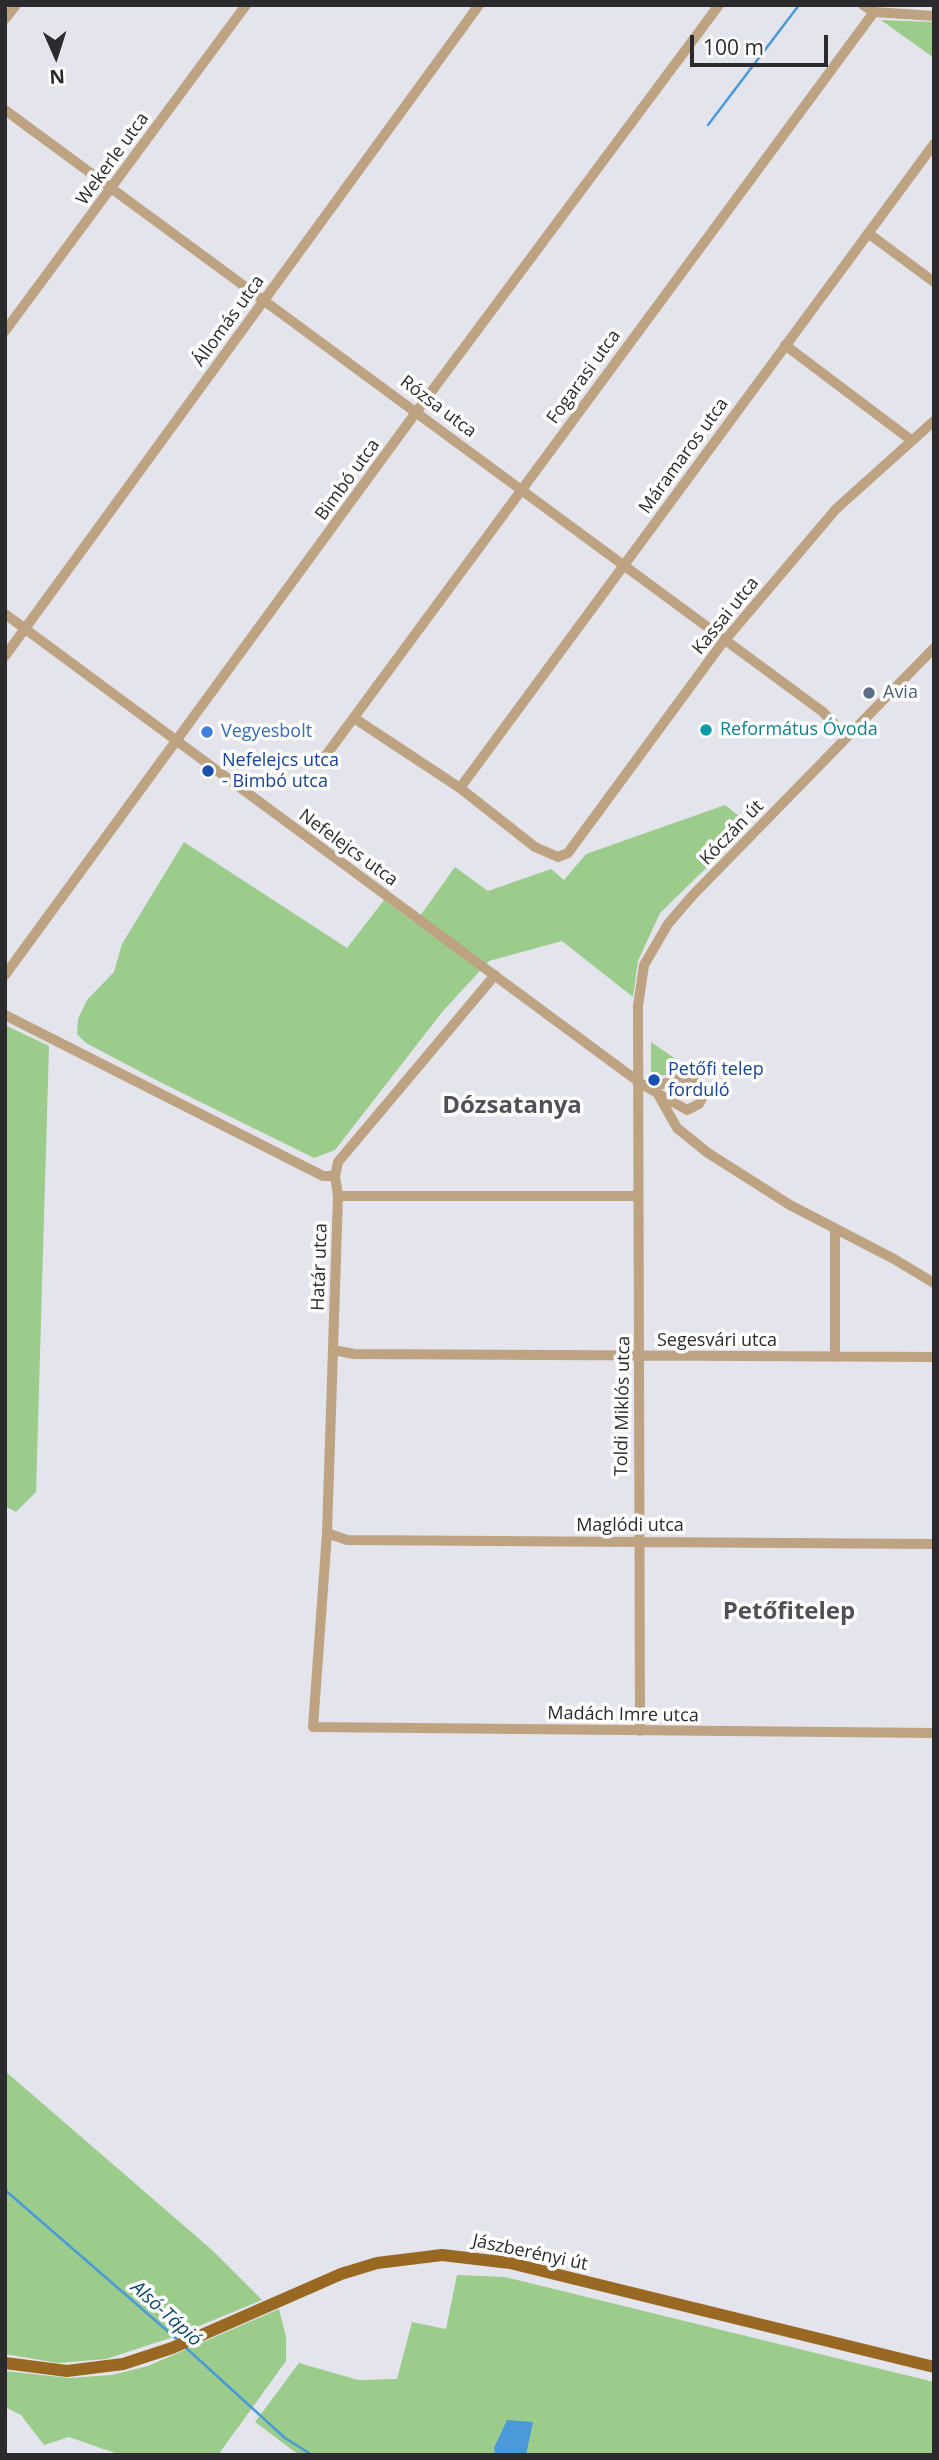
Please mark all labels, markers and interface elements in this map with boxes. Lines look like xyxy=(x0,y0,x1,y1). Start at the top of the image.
north arrow xyxy=(21,21,91,91)
scale bar xyxy=(694,21,832,65)
text: 100 m xyxy=(703,33,764,61)
text: N xyxy=(49,64,66,90)
street label: Wekerle utca xyxy=(72,109,154,209)
street label: Állomás utca xyxy=(189,271,269,371)
street label: Fogarasi utca xyxy=(543,326,625,428)
street label: Rózsa utca xyxy=(396,371,480,443)
street label: Máramaros utca xyxy=(635,394,733,518)
street label: Bimbó utca xyxy=(311,435,385,525)
street label: Kassai utca xyxy=(688,573,764,659)
place label: Avia xyxy=(883,682,918,704)
marker: Avia xyxy=(861,685,877,701)
place label: Református Óvoda xyxy=(720,719,878,741)
place label: Vegyesbolt xyxy=(221,721,312,743)
marker: Református Óvoda xyxy=(698,722,714,738)
marker: Vegyesbolt xyxy=(199,724,215,740)
place label: Nefelejcs utca - Bimbó utca xyxy=(222,750,339,792)
marker: Nefelejcs utca - Bimbó utca xyxy=(200,763,216,779)
street label: Kóczán út xyxy=(696,796,768,870)
street label: Nefelejcs utca xyxy=(294,805,402,891)
place label: Petőfi telep forduló xyxy=(668,1059,764,1102)
marker: Petőfi telep forduló xyxy=(646,1072,662,1088)
district label: Dózsatanya xyxy=(442,1092,582,1120)
street label: Határ utca xyxy=(308,1223,332,1311)
street label: Segesvári utca xyxy=(657,1330,777,1352)
street label: Toldi Miklós utca xyxy=(611,1336,635,1476)
street label: Maglódi utca xyxy=(576,1515,684,1537)
district label: Petőfitelep xyxy=(723,1598,855,1626)
street label: Madách Imre utca xyxy=(547,1703,699,1727)
street label: Jászberényi út xyxy=(470,2230,590,2276)
water label: Alsó-Tápió xyxy=(126,2276,206,2352)

